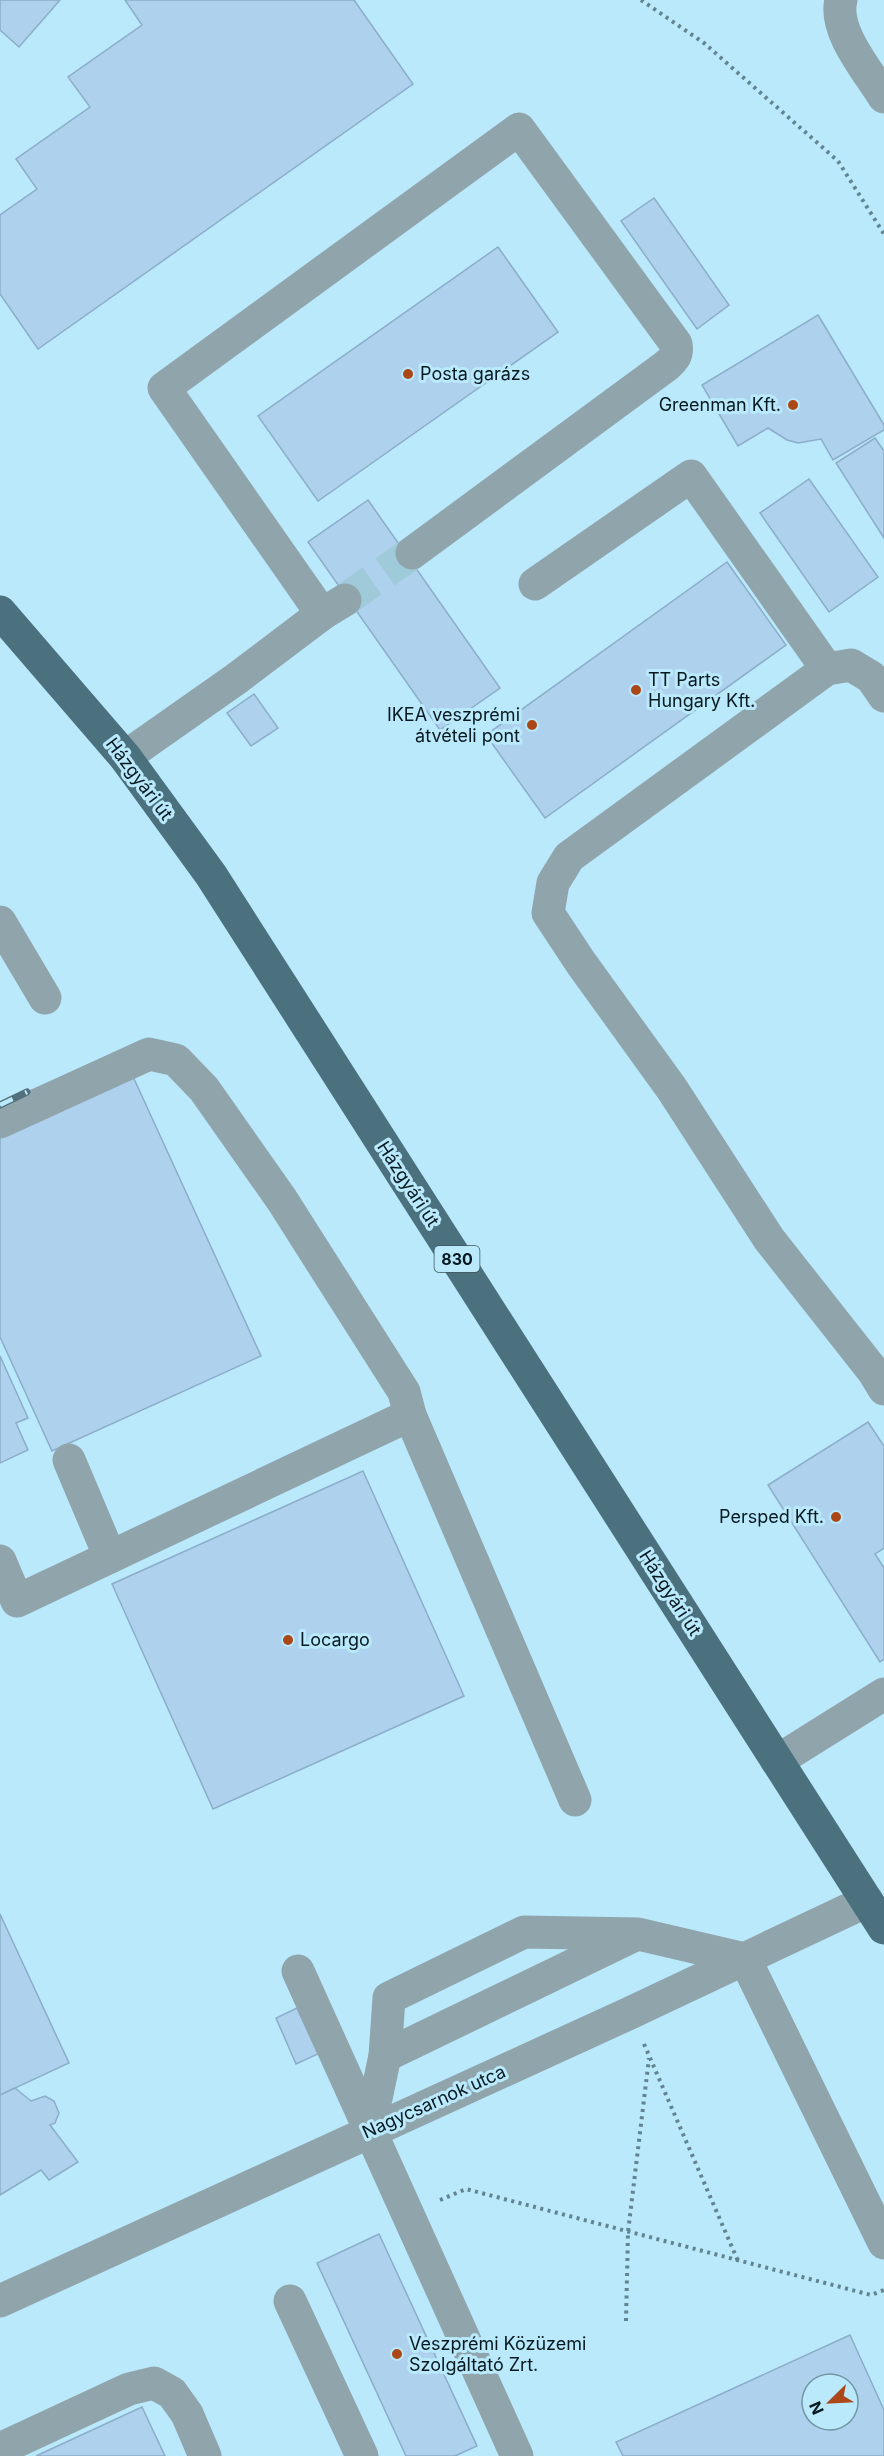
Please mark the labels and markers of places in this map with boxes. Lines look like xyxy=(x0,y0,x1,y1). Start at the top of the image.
place label: Posta garázs xyxy=(420,363,530,384)
marker: Posta garázs xyxy=(401,367,415,381)
place label: Greenman Kft. xyxy=(659,394,781,415)
marker: Greenman Kft. xyxy=(786,398,800,412)
place label: TT Parts Hungary Kft. xyxy=(648,669,755,711)
marker: TT Parts Hungary Kft. xyxy=(629,683,643,697)
place label: IKEA veszprémi átvételi pont xyxy=(387,704,520,746)
marker: IKEA veszprémi átvételi pont xyxy=(525,718,539,732)
place label: Persped Kft. xyxy=(719,1506,824,1527)
marker: Persped Kft. xyxy=(829,1510,843,1524)
place label: Locargo xyxy=(300,1629,370,1650)
marker: Locargo xyxy=(281,1633,295,1647)
place label: Veszprémi Közüzemi Szolgáltató Zrt. xyxy=(409,2333,586,2375)
marker: Veszprémi Közüzemi Szolgáltató Zrt. xyxy=(390,2347,404,2361)

